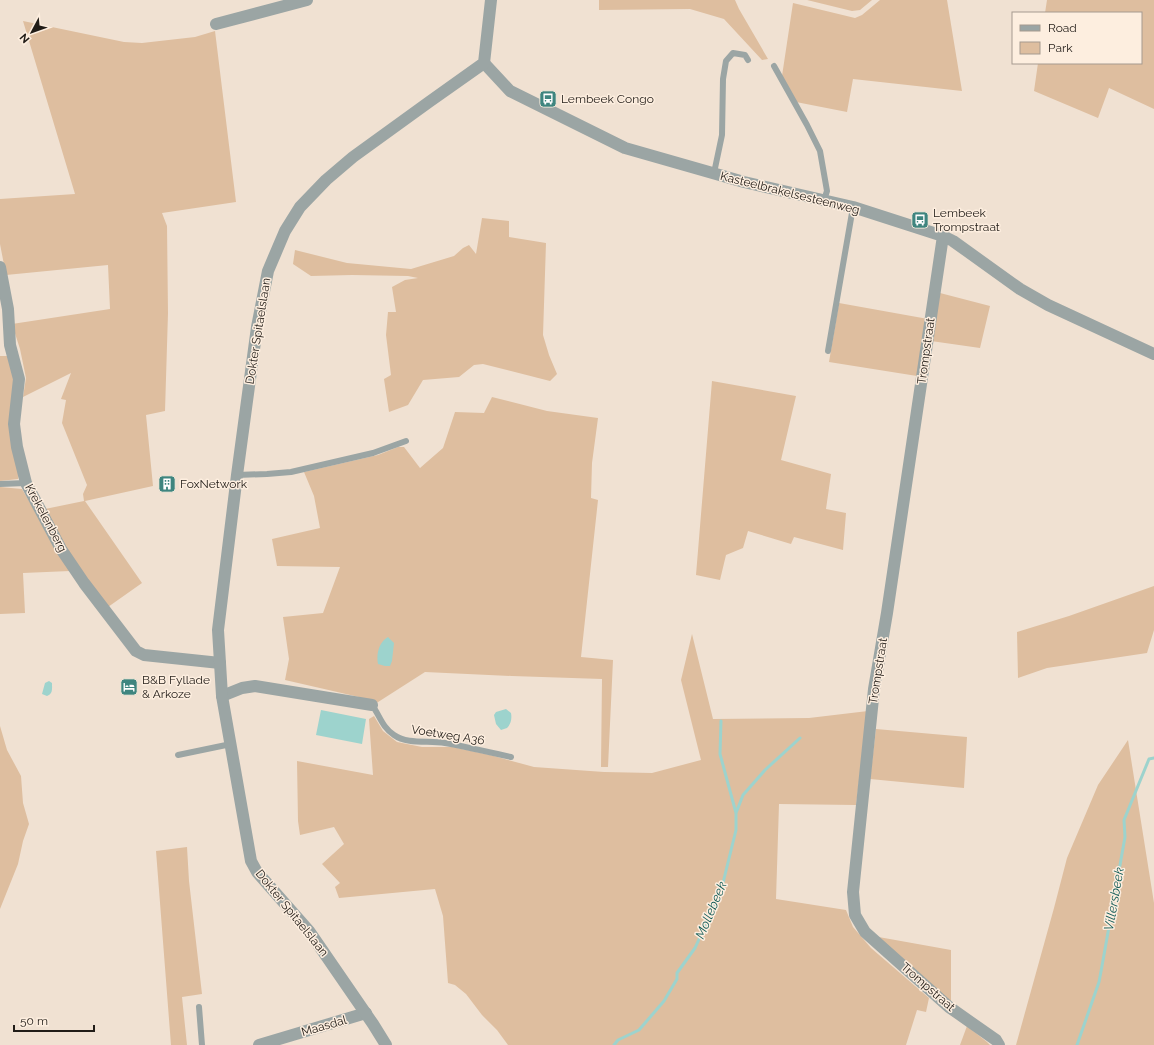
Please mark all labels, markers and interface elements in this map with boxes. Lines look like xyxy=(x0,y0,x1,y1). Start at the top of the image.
north arrow xyxy=(12,12,52,52)
legend xyxy=(1012,12,1142,64)
text: Road xyxy=(1048,21,1077,35)
text: N xyxy=(17,31,32,46)
text: Park xyxy=(1048,41,1073,55)
bus stop icon: Lembeek Congo xyxy=(538,89,558,109)
place label: Lembeek Congo xyxy=(561,92,654,106)
street label: Kasteelbrakelsesteenweg xyxy=(719,169,861,217)
place label: Lembeek Trompstraat xyxy=(933,206,1000,234)
bus stop icon: Lembeek Trompstraat xyxy=(910,210,930,230)
street label: Dokter Spitaelslaan xyxy=(243,277,273,385)
street label: Trompstraat xyxy=(914,317,938,385)
building icon: FoxNetwork xyxy=(157,474,177,494)
place label: FoxNetwork xyxy=(180,477,248,491)
street label: Krekelenberg xyxy=(22,482,70,554)
street label: Trompstraat xyxy=(866,637,890,705)
place label: B&B Fyllade & Arkoze xyxy=(142,673,210,701)
hotel icon: B&B Fyllade & Arkoze xyxy=(119,677,139,697)
street label: Voetweg A36 xyxy=(410,722,486,748)
water label: Villersbeek xyxy=(1101,866,1127,932)
street label: Dokter Spitaelslaan xyxy=(253,867,331,959)
water label: Mollebeek xyxy=(692,879,730,941)
street label: Trompstraat xyxy=(898,960,958,1014)
scale bar xyxy=(14,1007,94,1033)
street label: Maasdal xyxy=(300,1013,349,1039)
text: 50 m xyxy=(20,1014,48,1028)

